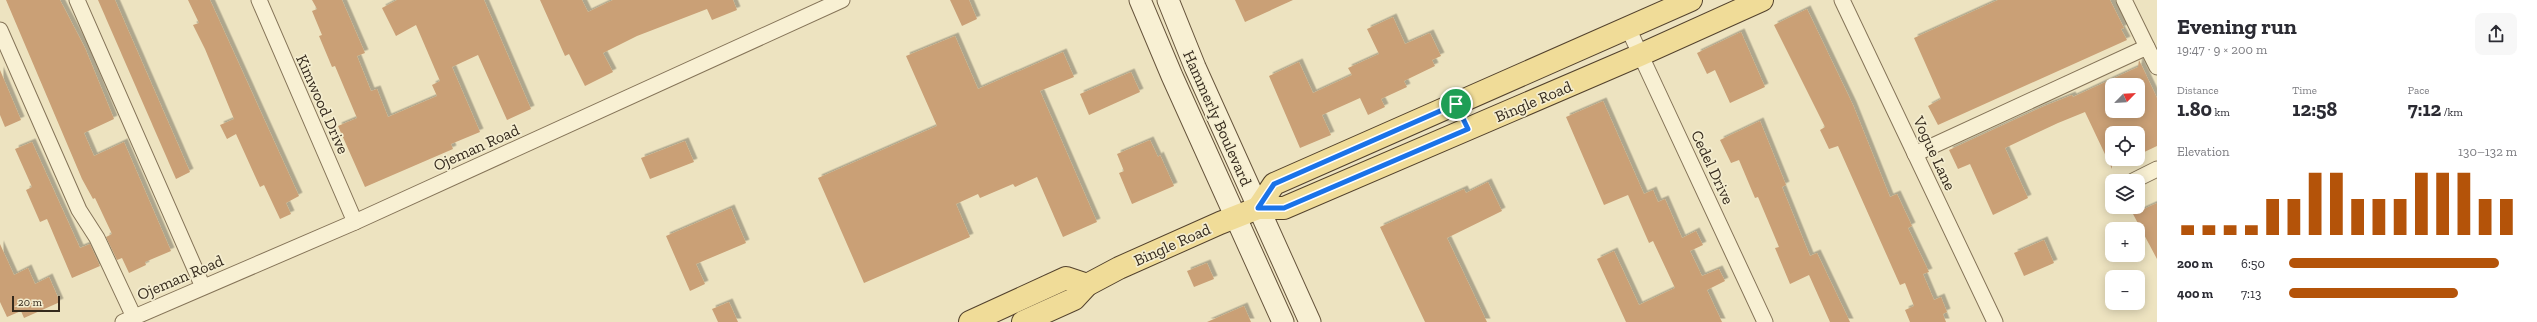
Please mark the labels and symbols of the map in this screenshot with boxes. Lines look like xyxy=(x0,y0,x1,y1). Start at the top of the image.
street label: Hammerly Boulevard xyxy=(1179,47,1256,189)
street label: Kimwood Drive xyxy=(292,52,353,157)
street label: Bingle Road xyxy=(1492,77,1575,126)
north arrow xyxy=(2105,78,2145,118)
pin xyxy=(1439,87,1473,121)
street label: Vogue Lane xyxy=(1909,112,1960,193)
street label: Ojeman Road xyxy=(430,120,522,175)
street label: Cedel Drive xyxy=(1687,127,1738,207)
street label: Bingle Road xyxy=(1131,219,1214,270)
street label: Ojeman Road xyxy=(134,251,226,304)
scale bar xyxy=(12,294,60,313)

